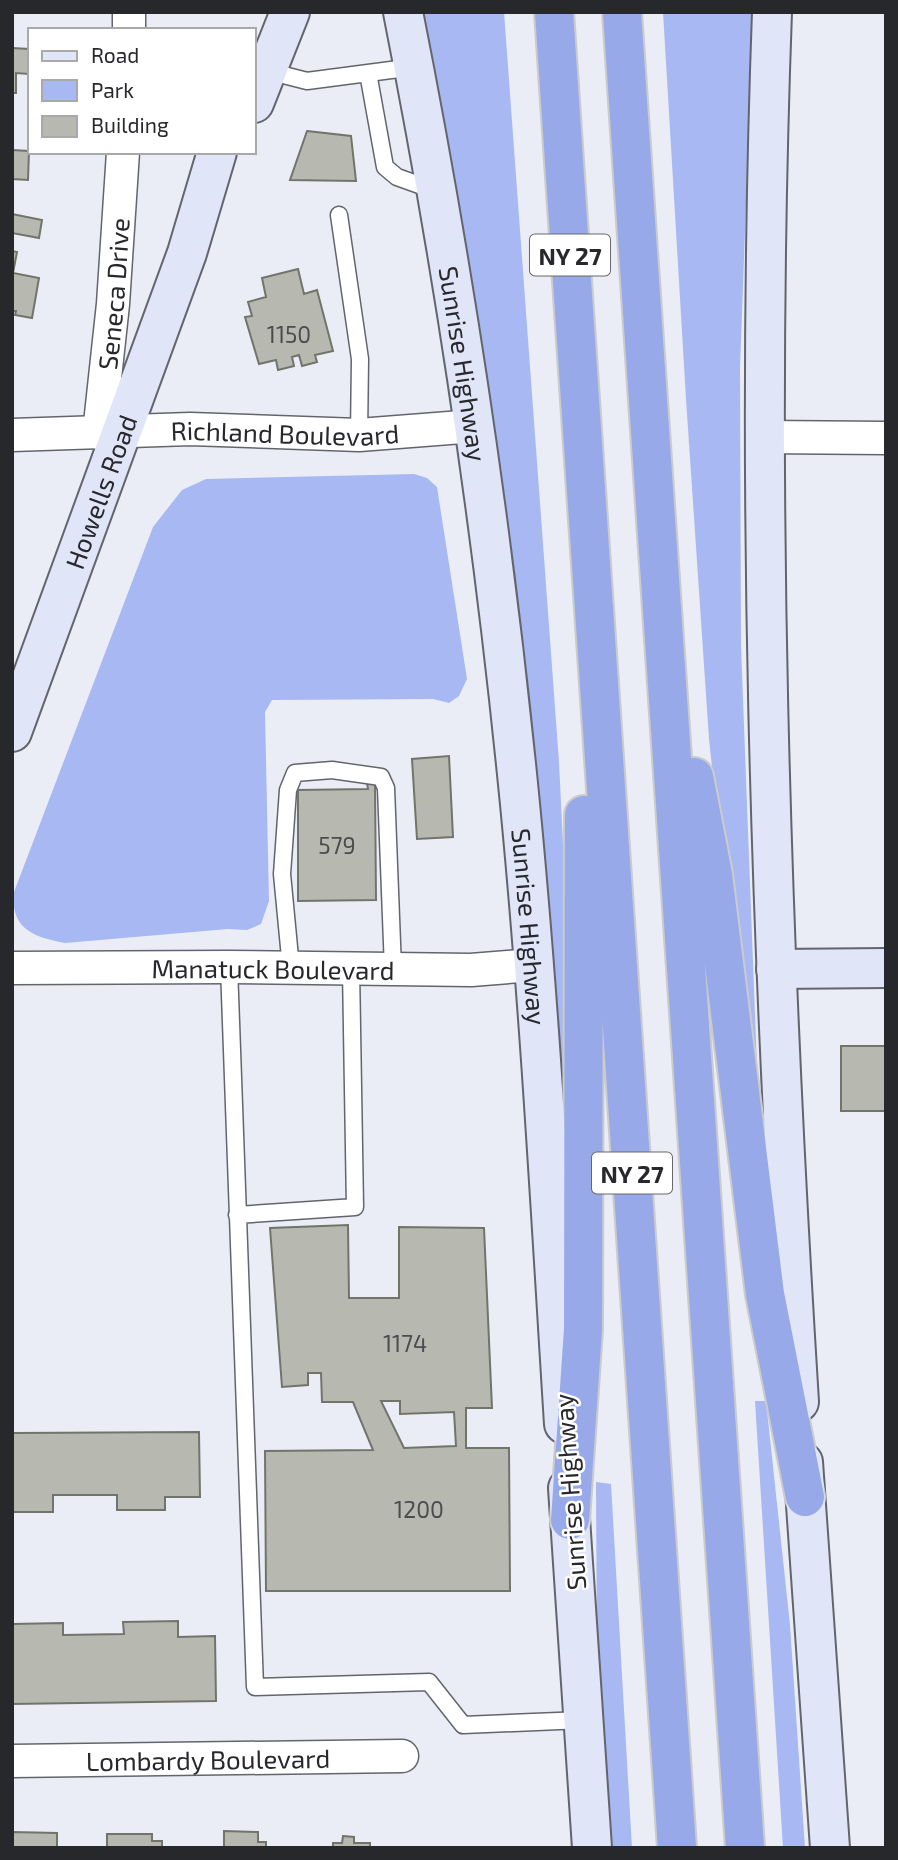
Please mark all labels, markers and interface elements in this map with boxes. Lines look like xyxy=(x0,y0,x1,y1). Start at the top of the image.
legend xyxy=(28,28,256,154)
text: Road xyxy=(91,42,139,67)
text: Park xyxy=(91,77,134,102)
text: Building xyxy=(91,112,169,137)
street label: Seneca Drive xyxy=(90,217,134,371)
road number: NY 27 xyxy=(530,234,610,276)
street label: Sunrise Highway xyxy=(434,264,495,464)
house number: 1150 xyxy=(267,320,311,348)
street label: Howells Road xyxy=(58,410,142,573)
street label: Richland Boulevard xyxy=(170,413,400,451)
street label: Sunrise Highway xyxy=(507,827,554,1026)
house number: 579 xyxy=(318,831,356,859)
street label: Manatuck Boulevard xyxy=(151,951,395,985)
road number: NY 27 xyxy=(592,1153,672,1194)
house number: 1174 xyxy=(383,1329,427,1357)
street label: Sunrise Highway xyxy=(547,1392,591,1591)
house number: 1200 xyxy=(394,1495,444,1523)
street label: Lombardy Boulevard xyxy=(86,1741,330,1776)

